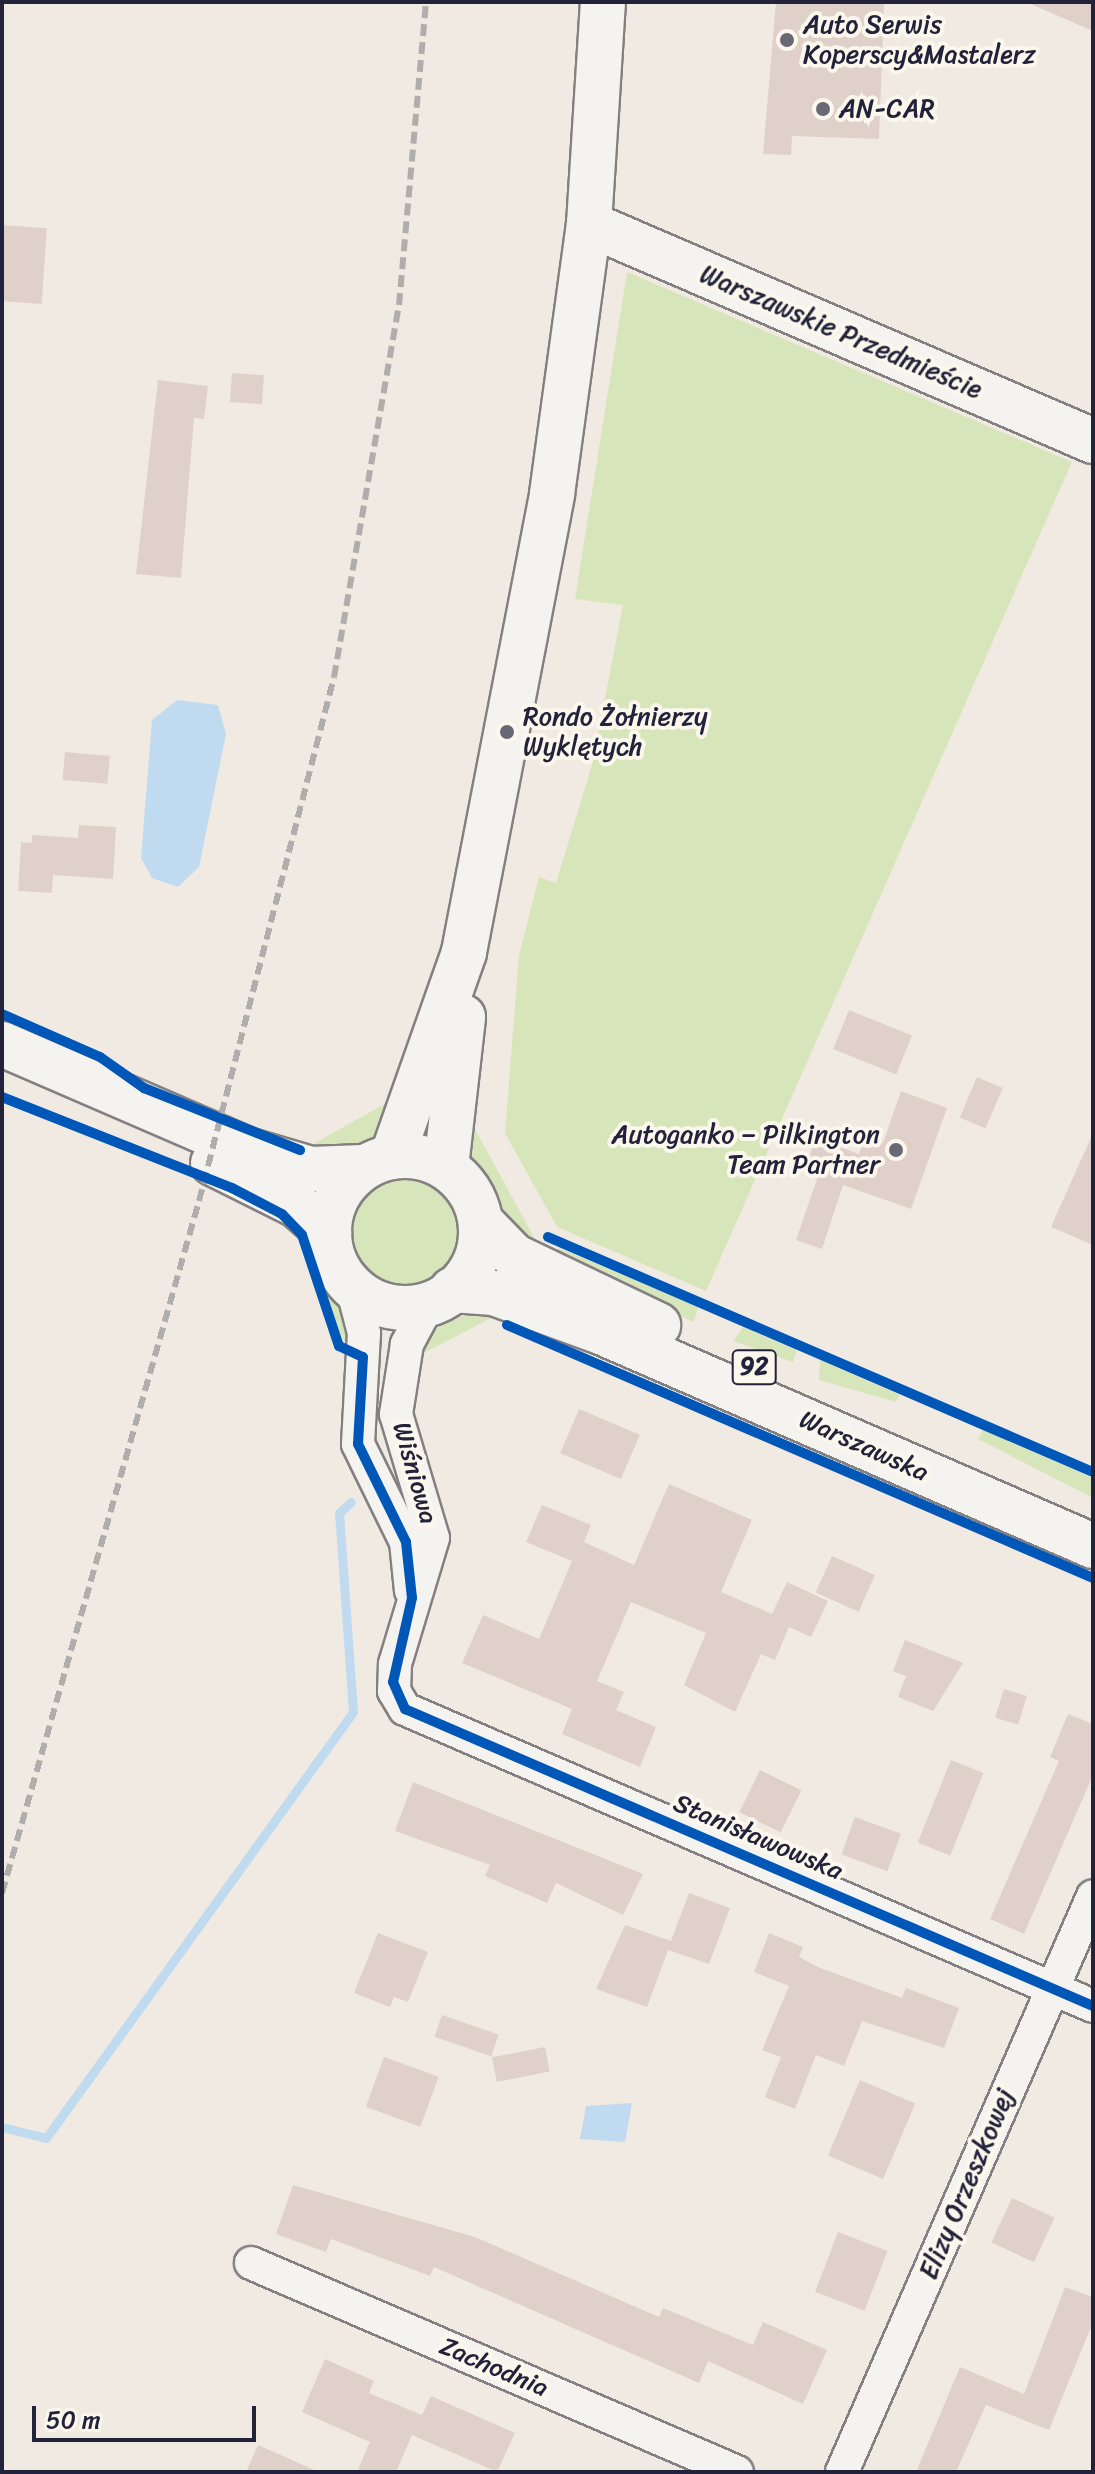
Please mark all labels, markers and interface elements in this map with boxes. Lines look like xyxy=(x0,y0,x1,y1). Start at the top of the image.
place label: Auto Serwis Koperscy&Mastalerz xyxy=(803,9,1036,70)
marker: Auto Serwis Koperscy&Mastalerz xyxy=(778,31,796,49)
place label: AN-CAR xyxy=(839,93,935,125)
marker: AN-CAR xyxy=(814,100,832,118)
street label: Warszawskie Przedmieście xyxy=(695,258,987,406)
place label: Rondo Żołnierzy Wyklętych xyxy=(523,701,706,762)
marker: Rondo Żołnierzy Wyklętych xyxy=(498,723,516,741)
place label: Autoganko – Pilkington Team Partner xyxy=(612,1119,880,1180)
marker: Autoganko – Pilkington Team Partner xyxy=(887,1141,905,1159)
road number: 92 xyxy=(730,1347,778,1387)
street label: Warszawska xyxy=(795,1404,933,1488)
street label: Wiśniowa xyxy=(386,1419,444,1527)
street label: Stanisławowska xyxy=(669,1787,847,1887)
street label: Elizy Orzeszkowej xyxy=(913,2084,1021,2284)
street label: Zachodnia xyxy=(435,2330,553,2404)
scale bar xyxy=(36,2390,260,2440)
text: 50 m xyxy=(46,2399,101,2441)

